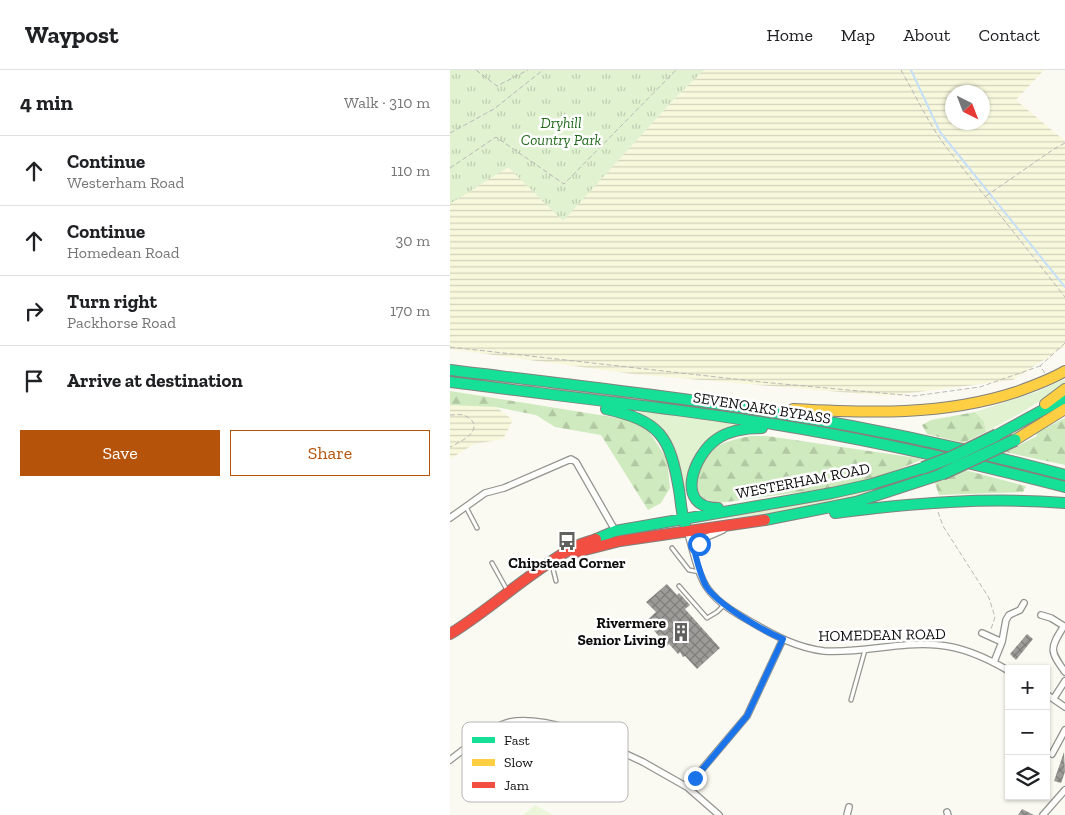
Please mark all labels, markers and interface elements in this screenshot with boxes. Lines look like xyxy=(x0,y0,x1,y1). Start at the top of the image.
text: Waypost xyxy=(25,20,119,49)
text: Home xyxy=(766,24,813,46)
text: Map xyxy=(841,24,875,46)
text: About xyxy=(903,24,950,46)
text: Contact xyxy=(978,24,1040,46)
north arrow xyxy=(945,85,990,130)
text: 4 min xyxy=(20,90,73,115)
text: Walk · 310 m xyxy=(344,93,430,112)
park label: Dryhill Country Park xyxy=(521,114,602,149)
text: Continue xyxy=(67,150,145,173)
icon: ahead xyxy=(20,157,48,185)
text: 110 m xyxy=(391,161,430,180)
text: Westerham Road xyxy=(67,173,184,192)
text: Continue xyxy=(67,220,145,243)
icon: ahead xyxy=(20,227,48,255)
text: 30 m xyxy=(396,231,430,250)
text: Homedean Road xyxy=(67,243,179,262)
text: Turn right xyxy=(67,290,157,313)
icon: right xyxy=(20,297,48,325)
text: 170 m xyxy=(390,301,430,320)
text: Packhorse Road xyxy=(67,313,176,332)
icon: arrive xyxy=(20,367,48,395)
text: Arrive at destination xyxy=(67,369,243,392)
street label: SEVENOAKS BYPASS xyxy=(692,388,832,428)
button: Save xyxy=(20,430,220,476)
button: Share xyxy=(230,430,430,476)
street label: WESTERHAM ROAD xyxy=(735,459,871,503)
bus stop icon: Chipstead Corner xyxy=(556,530,578,552)
route start xyxy=(688,533,711,556)
place label: Chipstead Corner xyxy=(508,554,626,572)
place label: Rivermere Senior Living xyxy=(578,614,666,649)
building icon: Rivermere Senior Living xyxy=(670,621,692,643)
street label: HOMEDEAN ROAD xyxy=(818,625,946,645)
map controls xyxy=(1005,665,1050,800)
button: + xyxy=(1005,665,1050,710)
button: − xyxy=(1005,710,1050,755)
legend xyxy=(462,722,628,802)
text: Fast xyxy=(504,732,531,749)
text: Slow xyxy=(504,754,533,771)
button: layers xyxy=(1005,755,1050,800)
route end xyxy=(684,767,707,790)
text: Jam xyxy=(504,777,529,794)

